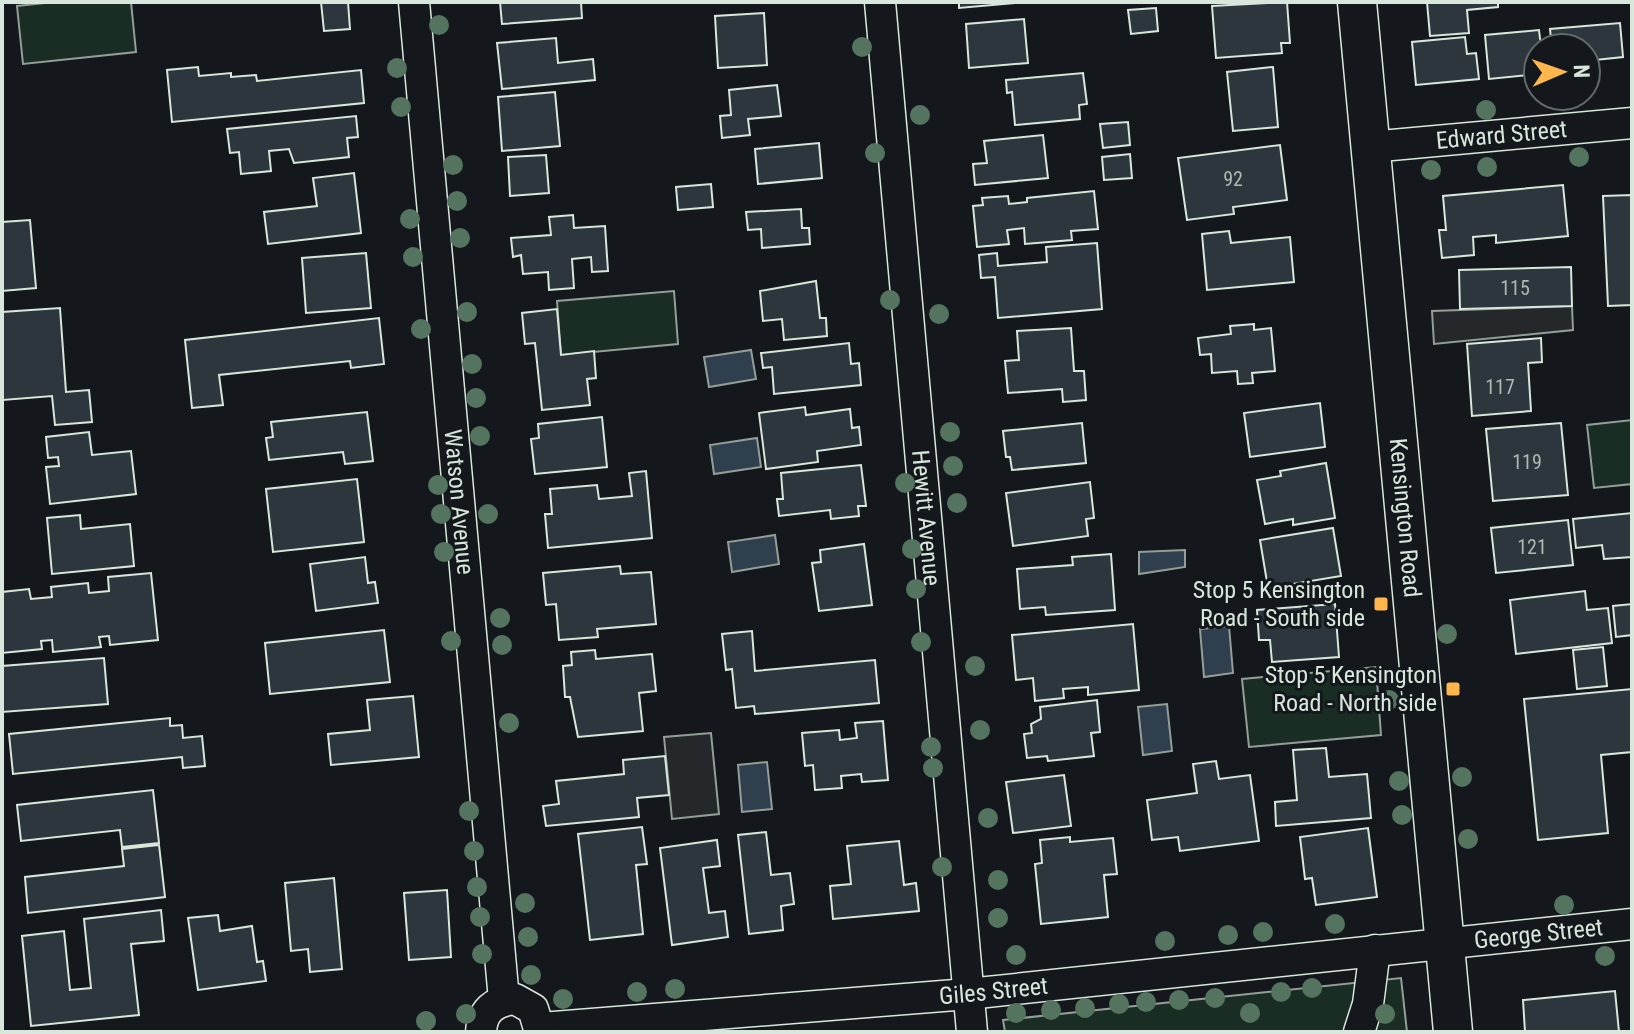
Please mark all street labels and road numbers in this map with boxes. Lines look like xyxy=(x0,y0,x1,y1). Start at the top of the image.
street label: Edward Street xyxy=(1435,115,1568,155)
street label: Watson Avenue xyxy=(439,428,480,576)
street label: Kensington Road xyxy=(1384,437,1426,599)
street label: Hewitt Avenue xyxy=(906,449,946,587)
street label: George Street xyxy=(1473,913,1604,955)
street label: Giles Street xyxy=(938,972,1049,1010)

